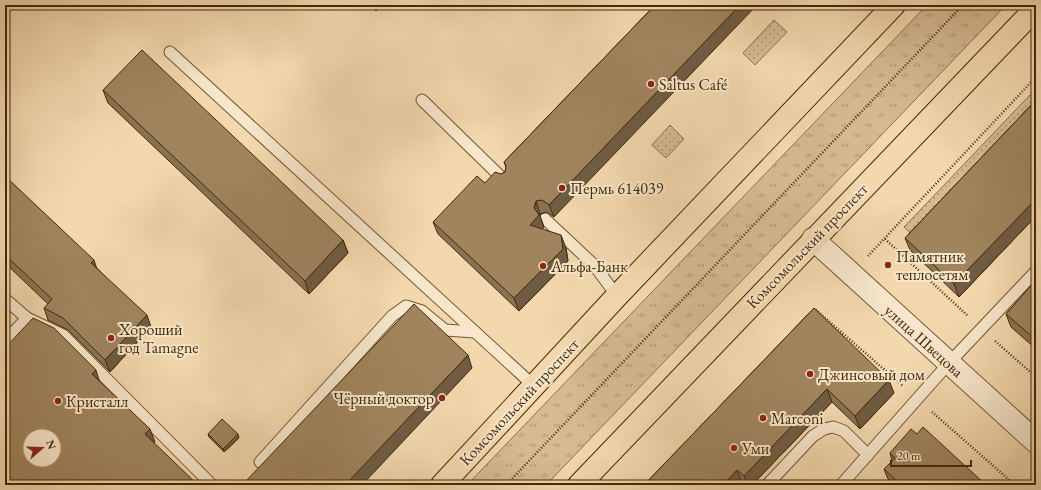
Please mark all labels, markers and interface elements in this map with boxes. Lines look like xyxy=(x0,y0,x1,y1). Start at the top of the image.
place label: Saltus Café xyxy=(659,74,727,95)
marker: Saltus Café xyxy=(646,79,656,89)
place label: Пермь 614039 xyxy=(570,178,664,199)
street label: Комсомольский проспект xyxy=(742,178,873,313)
marker: Пермь 614039 xyxy=(557,183,567,193)
place label: Памятник теплосетям xyxy=(896,246,968,285)
place label: Альфа-Банк xyxy=(550,256,628,277)
marker: Памятник теплосетям xyxy=(883,260,893,270)
marker: Альфа-Банк xyxy=(538,261,548,271)
street label: улица Швецова xyxy=(880,300,968,382)
place label: Хороший год Tamagne xyxy=(118,319,199,358)
marker: Хороший год Tamagne xyxy=(106,333,116,343)
street label: Комсомольский проспект xyxy=(454,334,584,470)
place label: Джинсовый дом xyxy=(818,364,925,385)
marker: Джинсовый дом xyxy=(805,369,815,379)
place label: Чёрный доктор xyxy=(333,388,434,409)
place label: Кристалл xyxy=(66,391,128,412)
marker: Чёрный доктор xyxy=(437,393,447,403)
marker: Кристалл xyxy=(53,396,63,406)
place label: Marconi xyxy=(771,408,823,429)
marker: Marconi xyxy=(758,413,768,423)
north arrow xyxy=(22,428,62,468)
text: N xyxy=(43,438,60,451)
place label: Уми xyxy=(741,438,770,459)
scale bar xyxy=(891,442,971,468)
marker: Уми xyxy=(729,443,739,453)
text: 20 m xyxy=(897,448,921,464)

